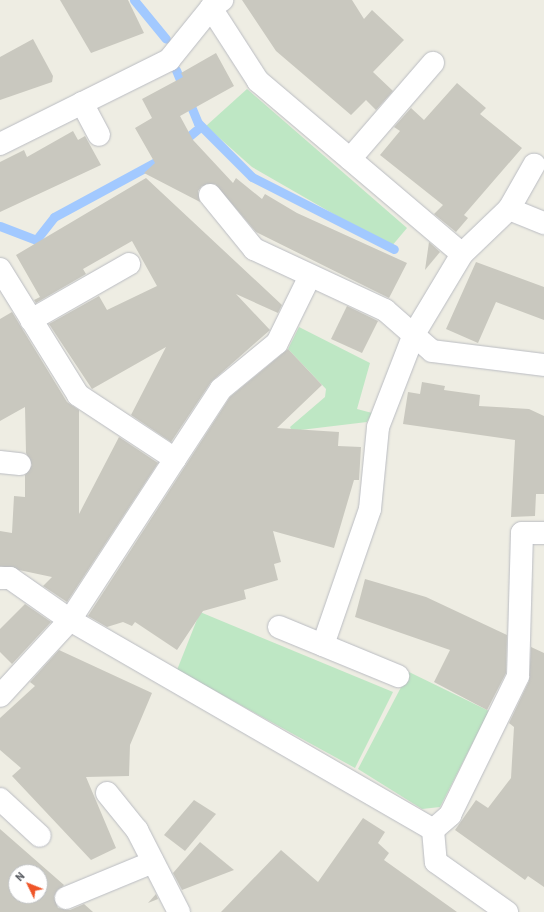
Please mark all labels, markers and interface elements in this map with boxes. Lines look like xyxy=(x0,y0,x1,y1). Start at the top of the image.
north arrow xyxy=(8,864,48,904)
text: N xyxy=(12,869,27,883)

